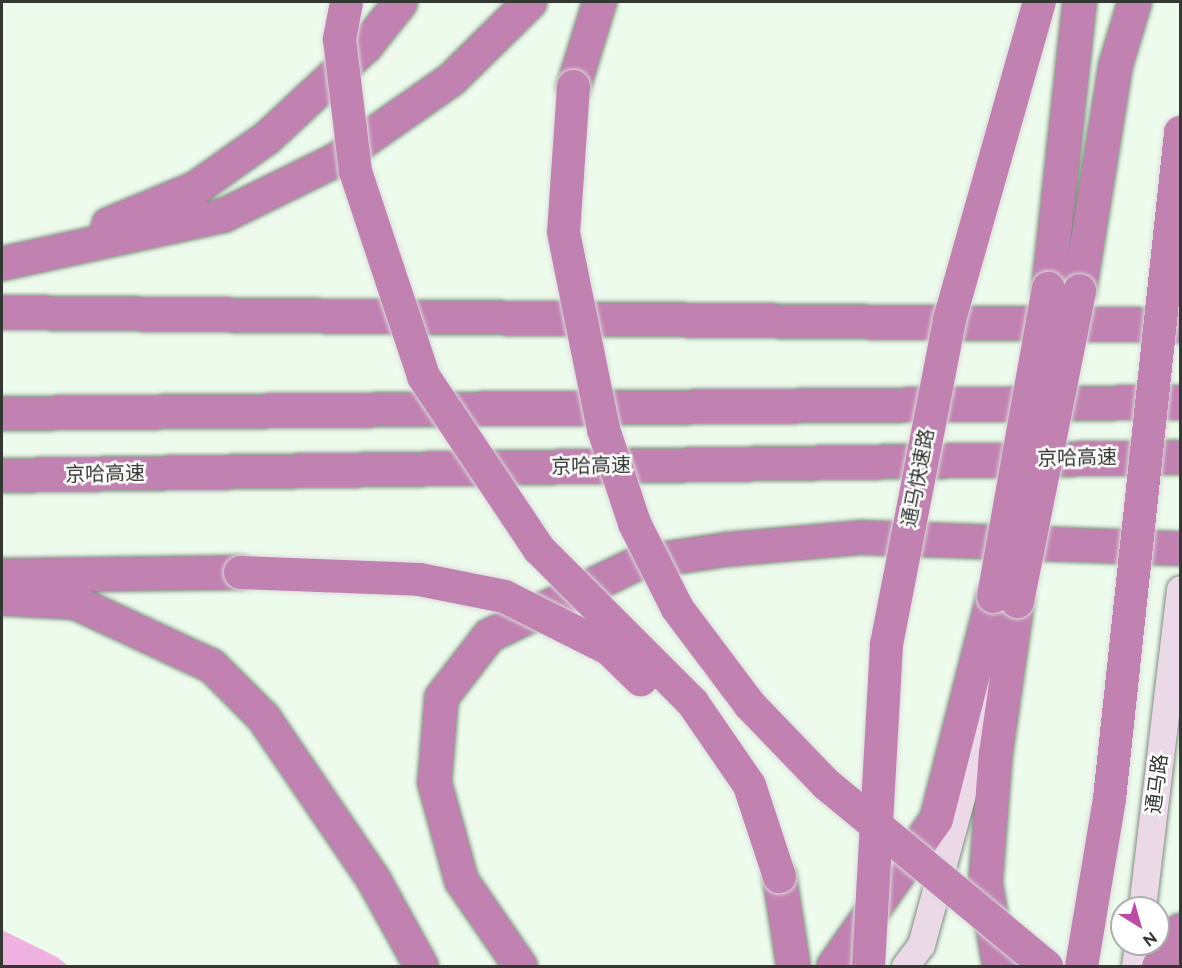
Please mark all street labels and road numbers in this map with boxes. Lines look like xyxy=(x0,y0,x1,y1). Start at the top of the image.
street label: 通马快速路 xyxy=(897,427,939,529)
street label: 京哈高速 xyxy=(1037,445,1117,471)
street label: 京哈高速 xyxy=(551,453,631,479)
street label: 京哈高速 xyxy=(65,461,145,487)
street label: 通马路 xyxy=(1141,753,1173,815)

